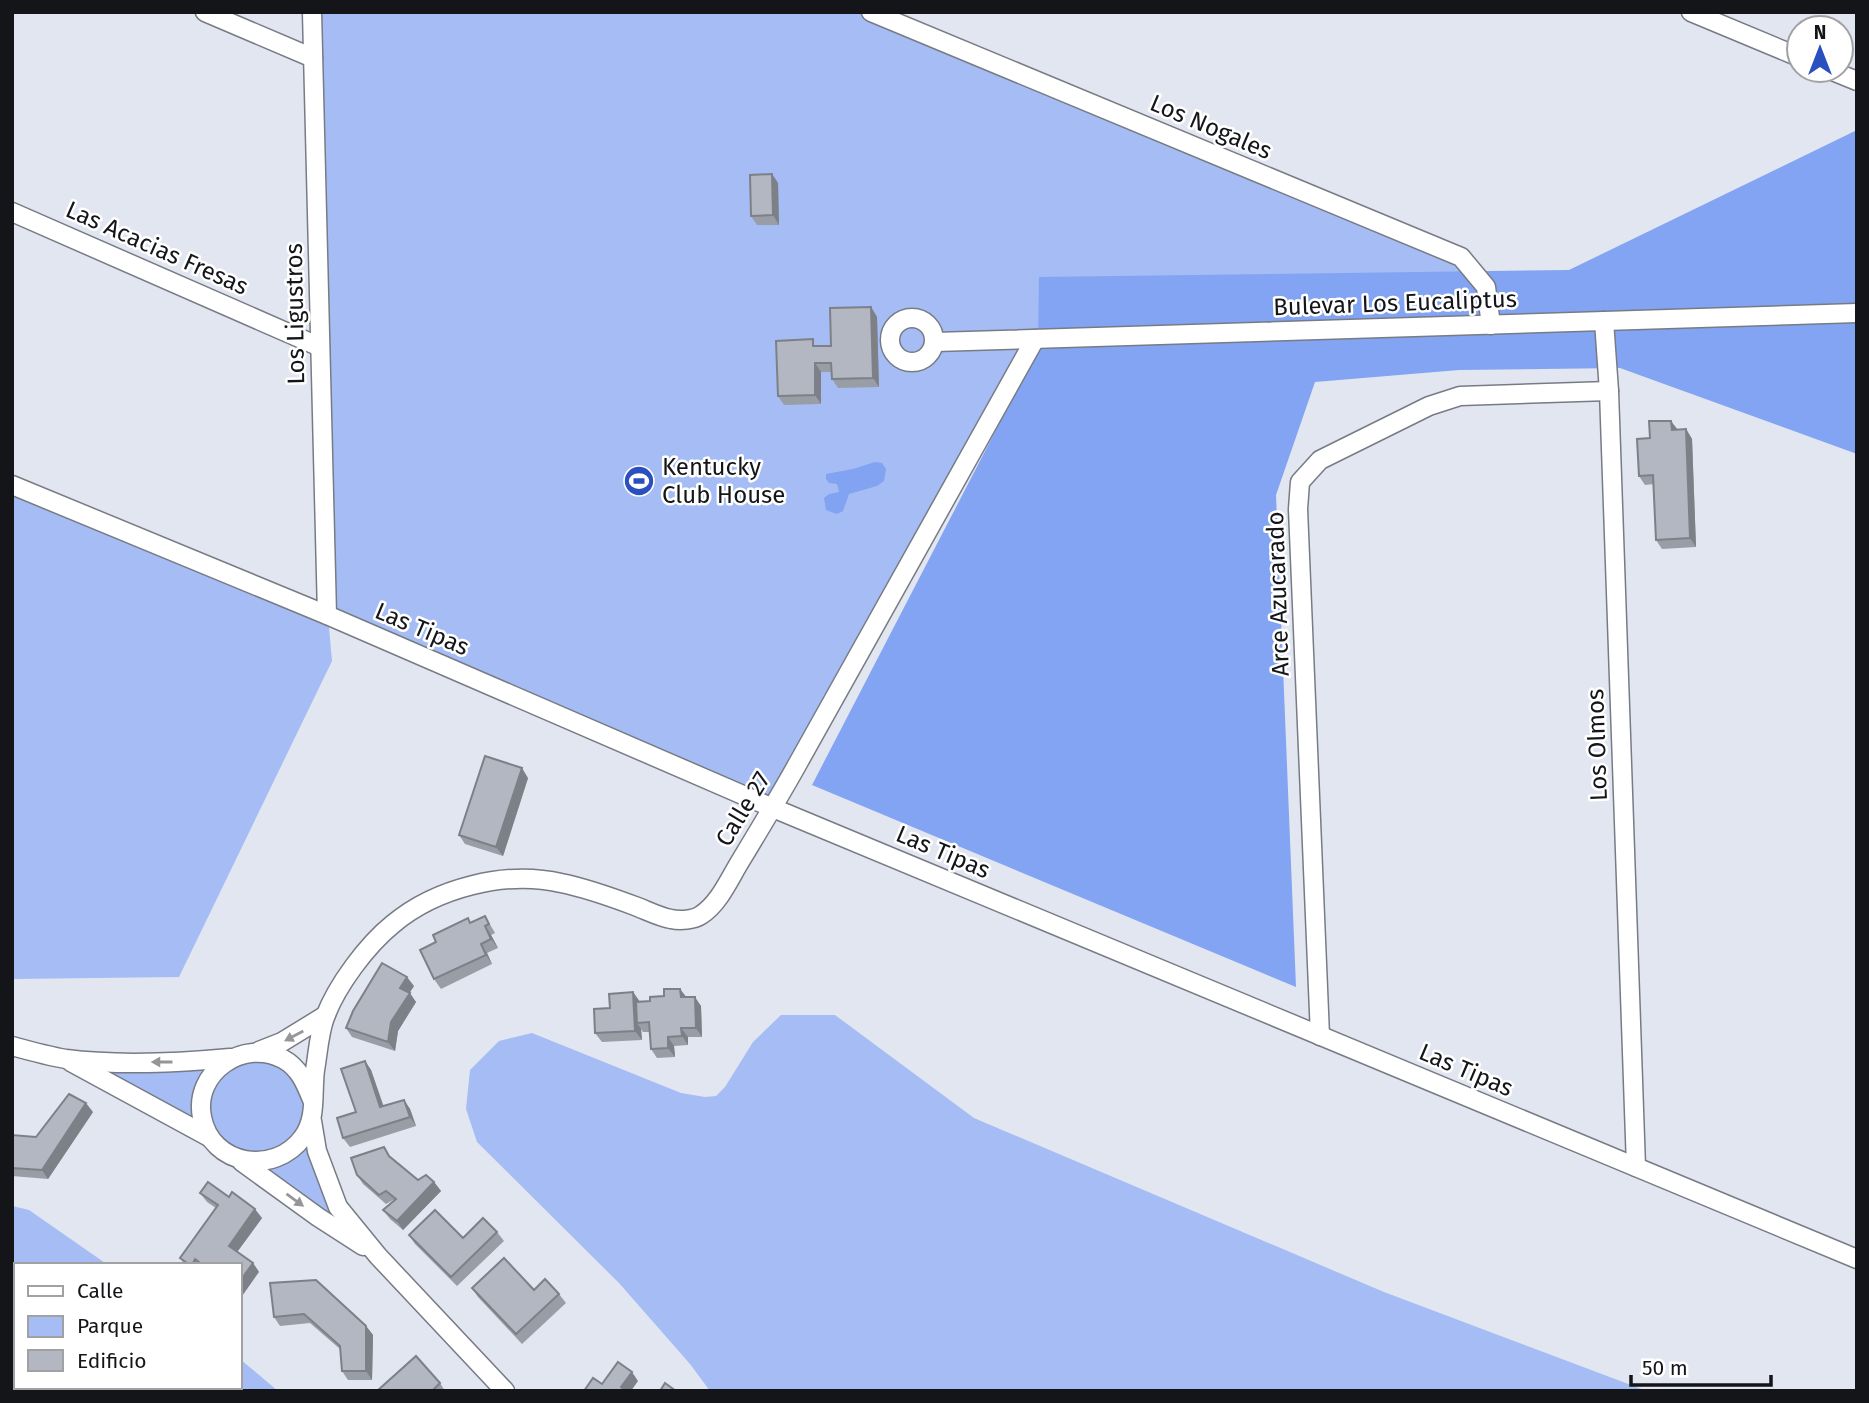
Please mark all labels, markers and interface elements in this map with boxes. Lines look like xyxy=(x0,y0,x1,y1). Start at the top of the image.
north arrow xyxy=(1785,14,1855,84)
text: N xyxy=(1814,21,1826,44)
street label: Los Nogales xyxy=(1146,89,1276,165)
street label: Las Acacias Fresas xyxy=(62,195,252,301)
street label: Los Ligustros xyxy=(280,243,310,385)
street label: Bulevar Los Eucaliptus xyxy=(1273,285,1517,321)
place label: Kentucky Club House xyxy=(662,453,785,509)
sports icon: Kentucky Club House xyxy=(622,464,656,498)
street label: Arce Azucarado xyxy=(1261,511,1295,677)
street label: Las Tipas xyxy=(371,597,473,661)
street label: Los Olmos xyxy=(1581,688,1613,802)
street label: Calle 27 xyxy=(710,767,776,851)
street label: Las Tipas xyxy=(892,820,994,884)
one-way arrow xyxy=(284,1031,304,1042)
street label: Las Tipas xyxy=(1415,1038,1517,1102)
one-way arrow xyxy=(151,1056,173,1068)
one-way arrow xyxy=(286,1193,304,1207)
legend xyxy=(14,1263,242,1389)
text: Calle xyxy=(77,1278,123,1304)
text: Parque xyxy=(77,1313,143,1339)
scale bar xyxy=(1631,1344,1771,1388)
text: Edificio xyxy=(77,1348,147,1374)
text: 50 m xyxy=(1642,1355,1688,1381)

